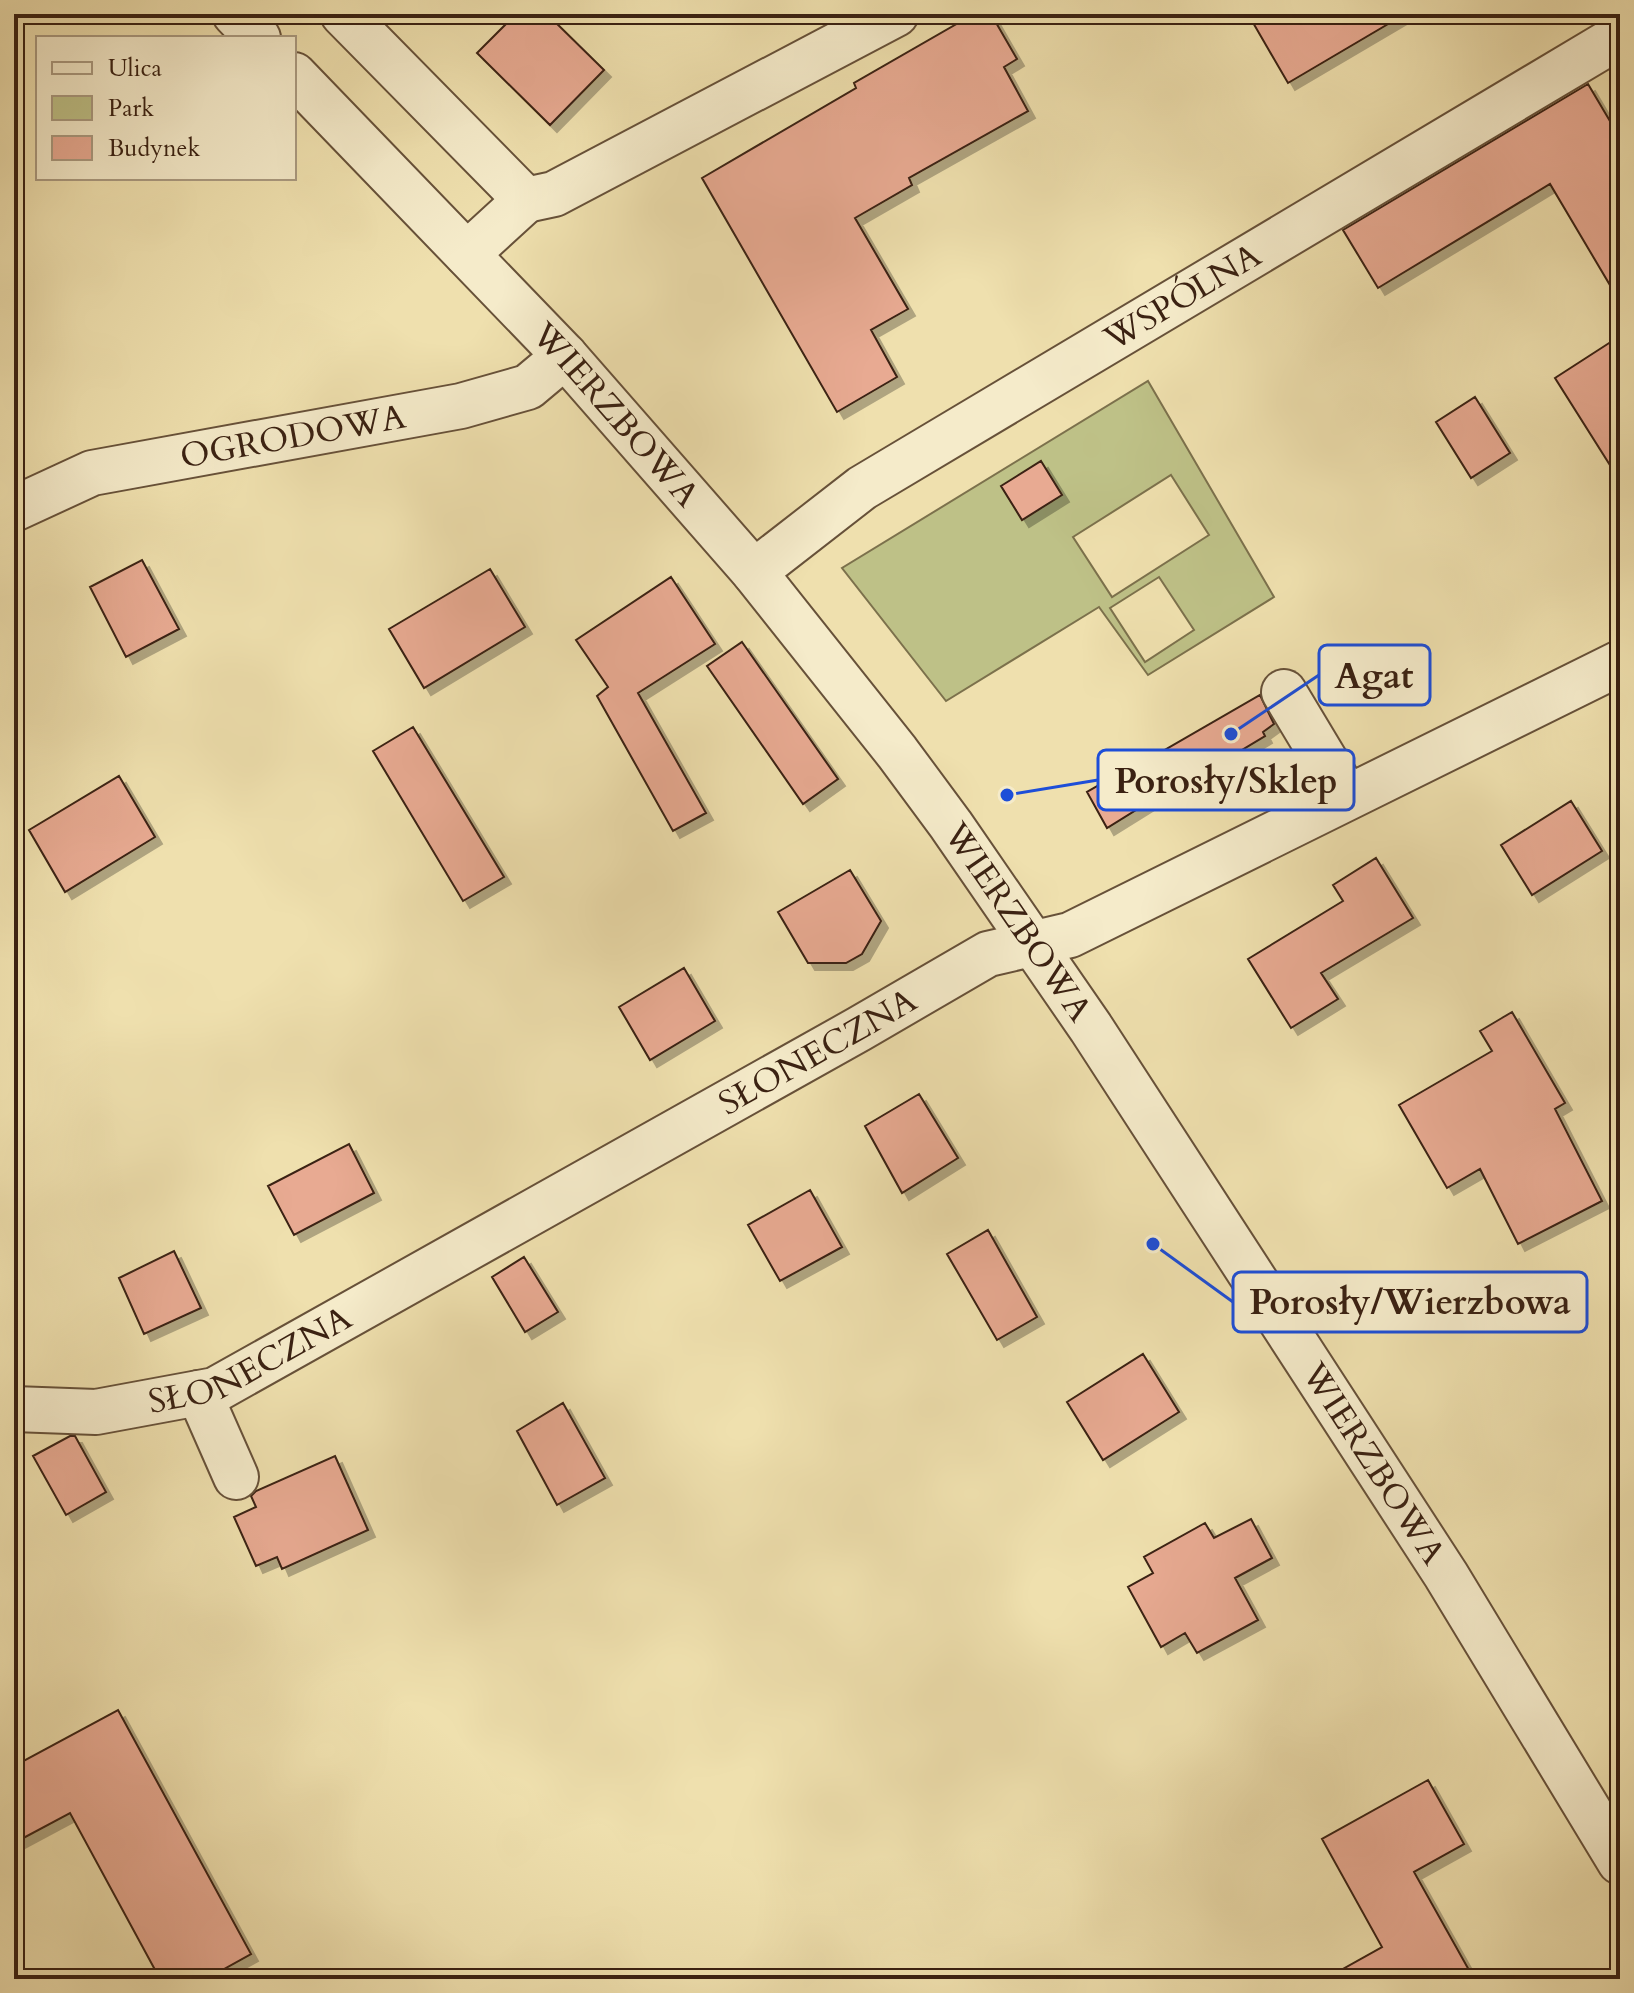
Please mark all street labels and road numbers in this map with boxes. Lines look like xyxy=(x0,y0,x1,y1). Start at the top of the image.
street label: WSPÓLNA xyxy=(1095,232,1270,362)
street label: WIERZBOWA xyxy=(521,312,710,518)
street label: OGRODOWA xyxy=(177,393,410,480)
street label: WIERZBOWA xyxy=(933,813,1103,1031)
street label: SŁONECZNA xyxy=(710,977,926,1126)
street label: SŁONECZNA xyxy=(145,1295,361,1425)
street label: WIERZBOWA xyxy=(1291,1353,1457,1574)

